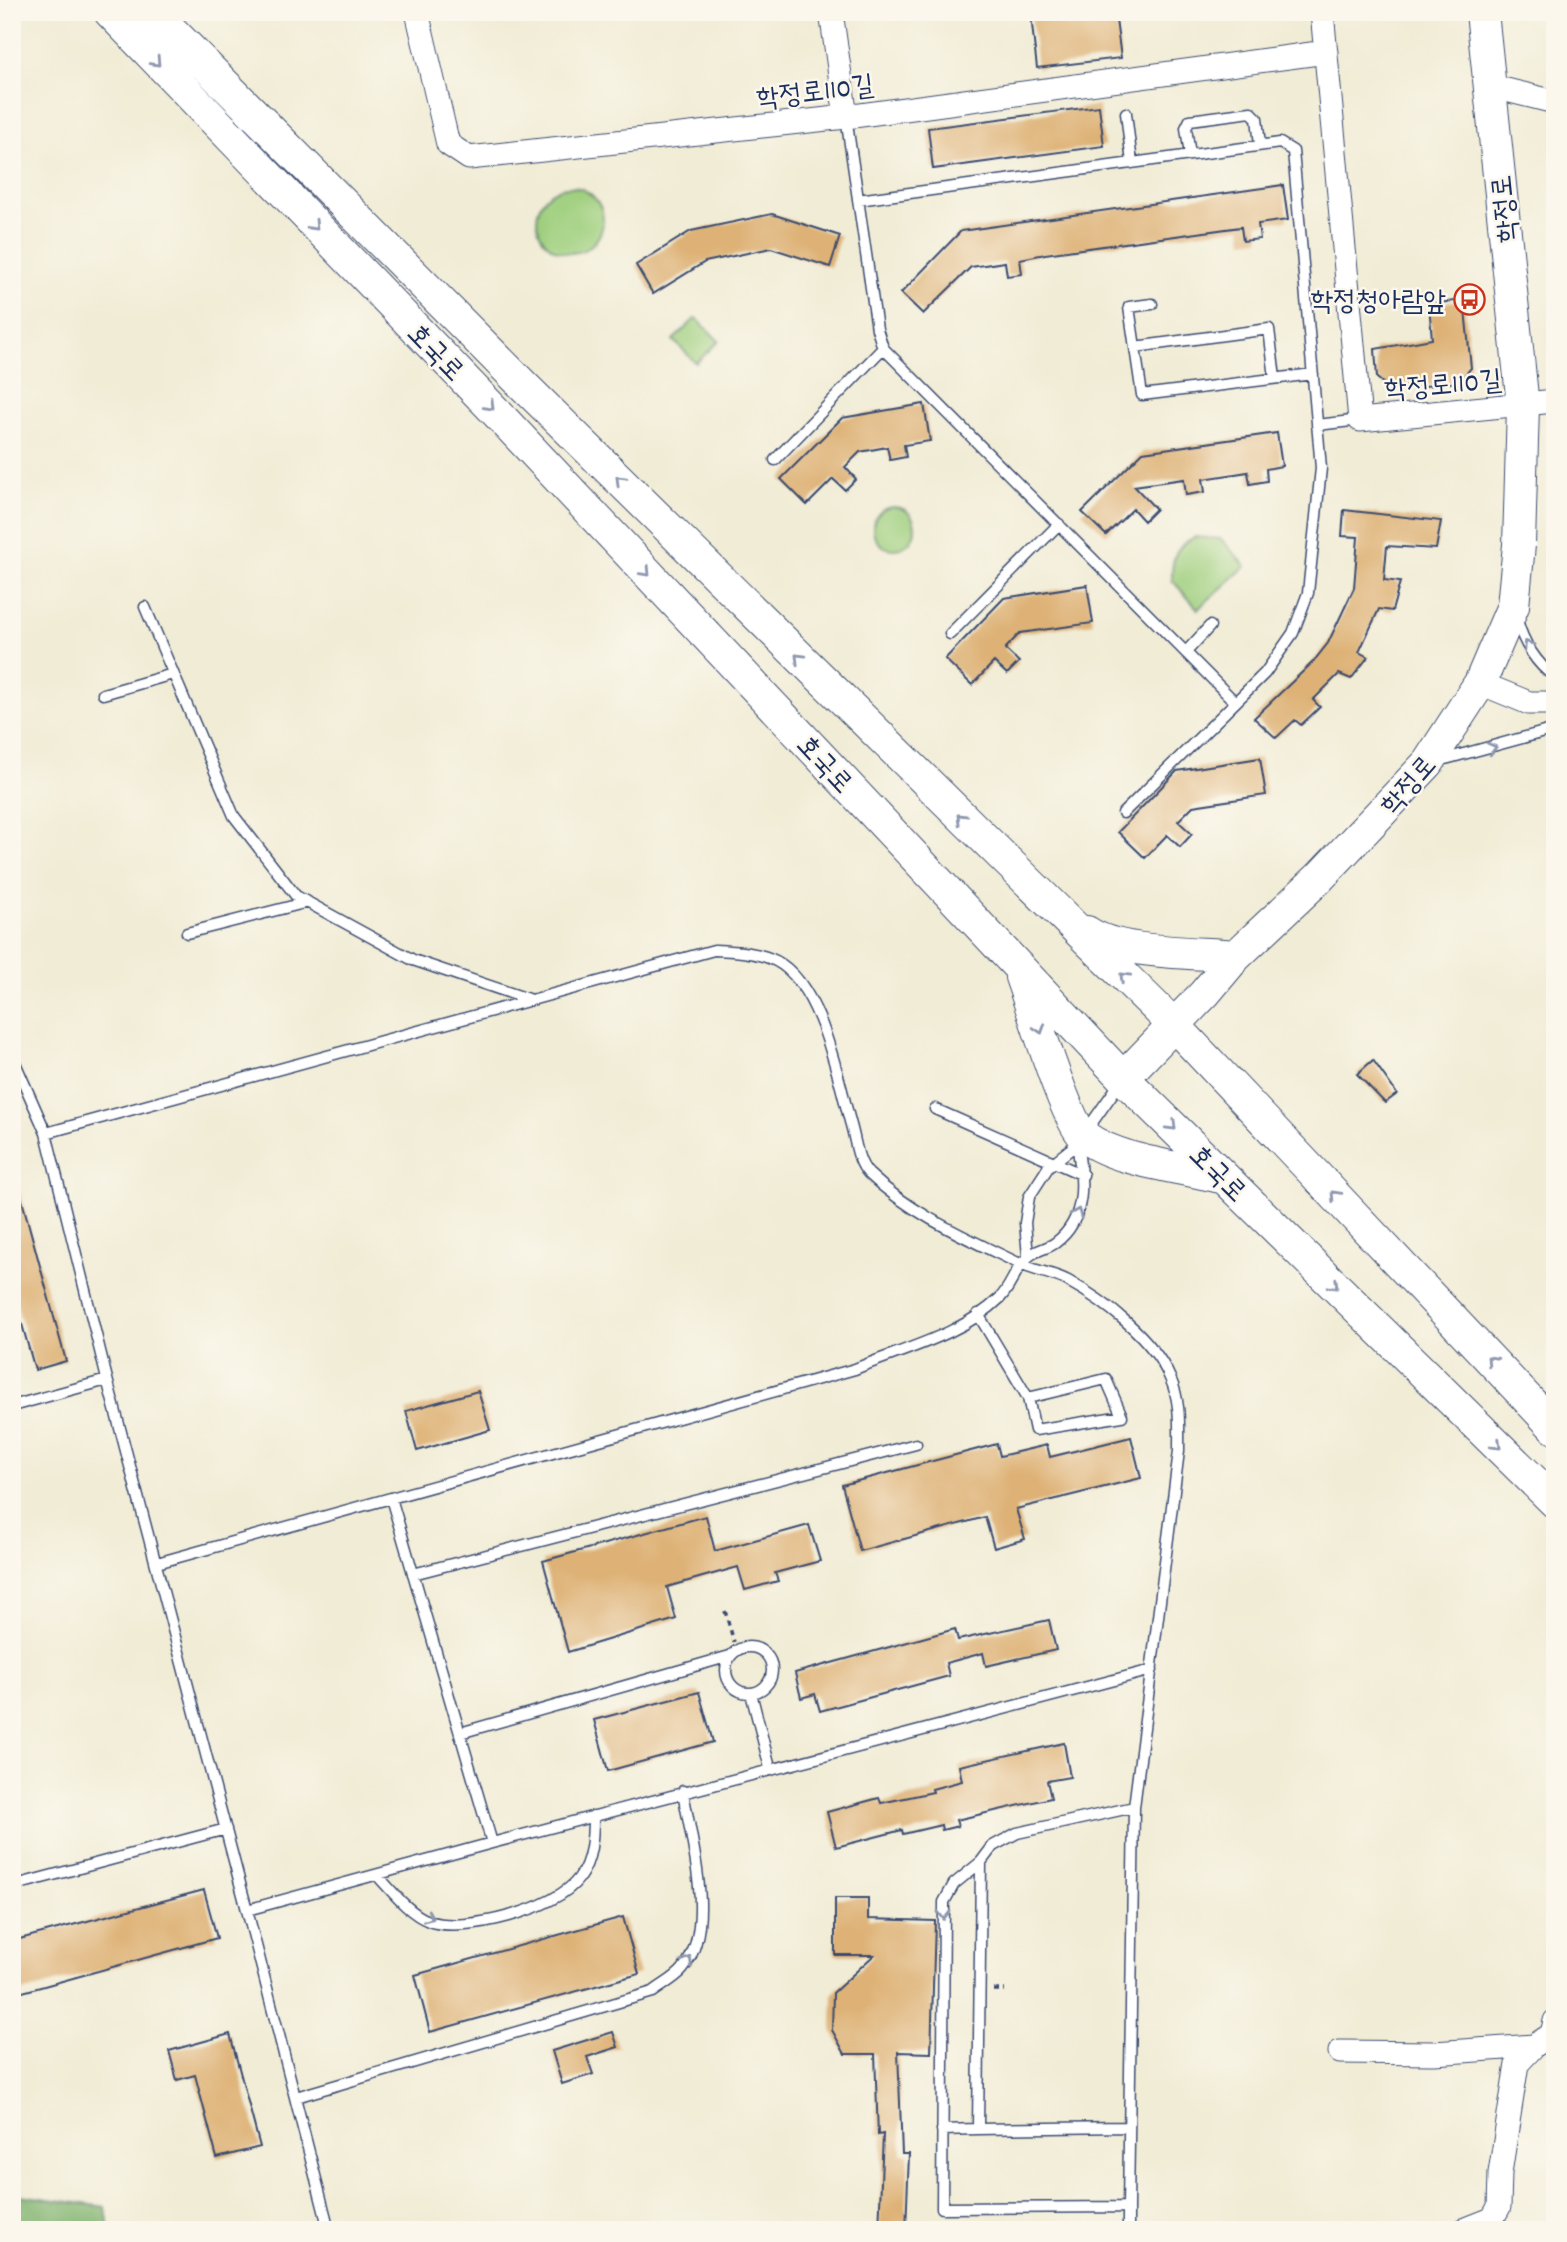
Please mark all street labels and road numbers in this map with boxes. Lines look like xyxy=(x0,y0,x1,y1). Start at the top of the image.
street label: 학정로110길 xyxy=(755,68,876,122)
street label: 학정로 xyxy=(1485,173,1531,244)
street label: 호국로 xyxy=(396,316,471,393)
street label: 학정로110길 xyxy=(1383,363,1504,413)
street label: 호국로 xyxy=(785,728,860,805)
street label: 학정로 xyxy=(1374,749,1448,826)
street label: 호국로 xyxy=(1177,1137,1254,1214)

